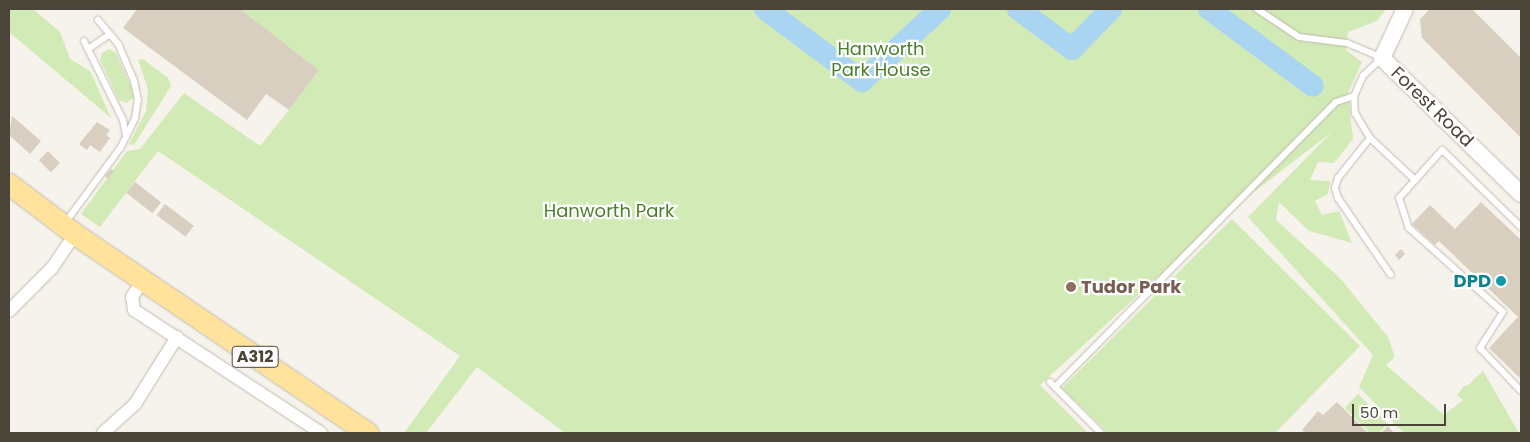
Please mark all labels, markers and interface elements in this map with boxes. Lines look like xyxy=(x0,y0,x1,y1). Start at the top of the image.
park label: Hanworth Park House xyxy=(831,39,931,82)
street label: Forest Road xyxy=(1386,62,1478,152)
park label: Hanworth Park xyxy=(544,200,674,222)
place label: DPD xyxy=(1454,270,1491,292)
marker: DPD xyxy=(1495,275,1507,287)
place label: Tudor Park xyxy=(1081,276,1181,298)
marker: Tudor Park xyxy=(1065,281,1077,293)
road number: A312 xyxy=(231,344,279,371)
scale bar xyxy=(1355,394,1449,426)
text: 50 m xyxy=(1360,402,1398,423)

